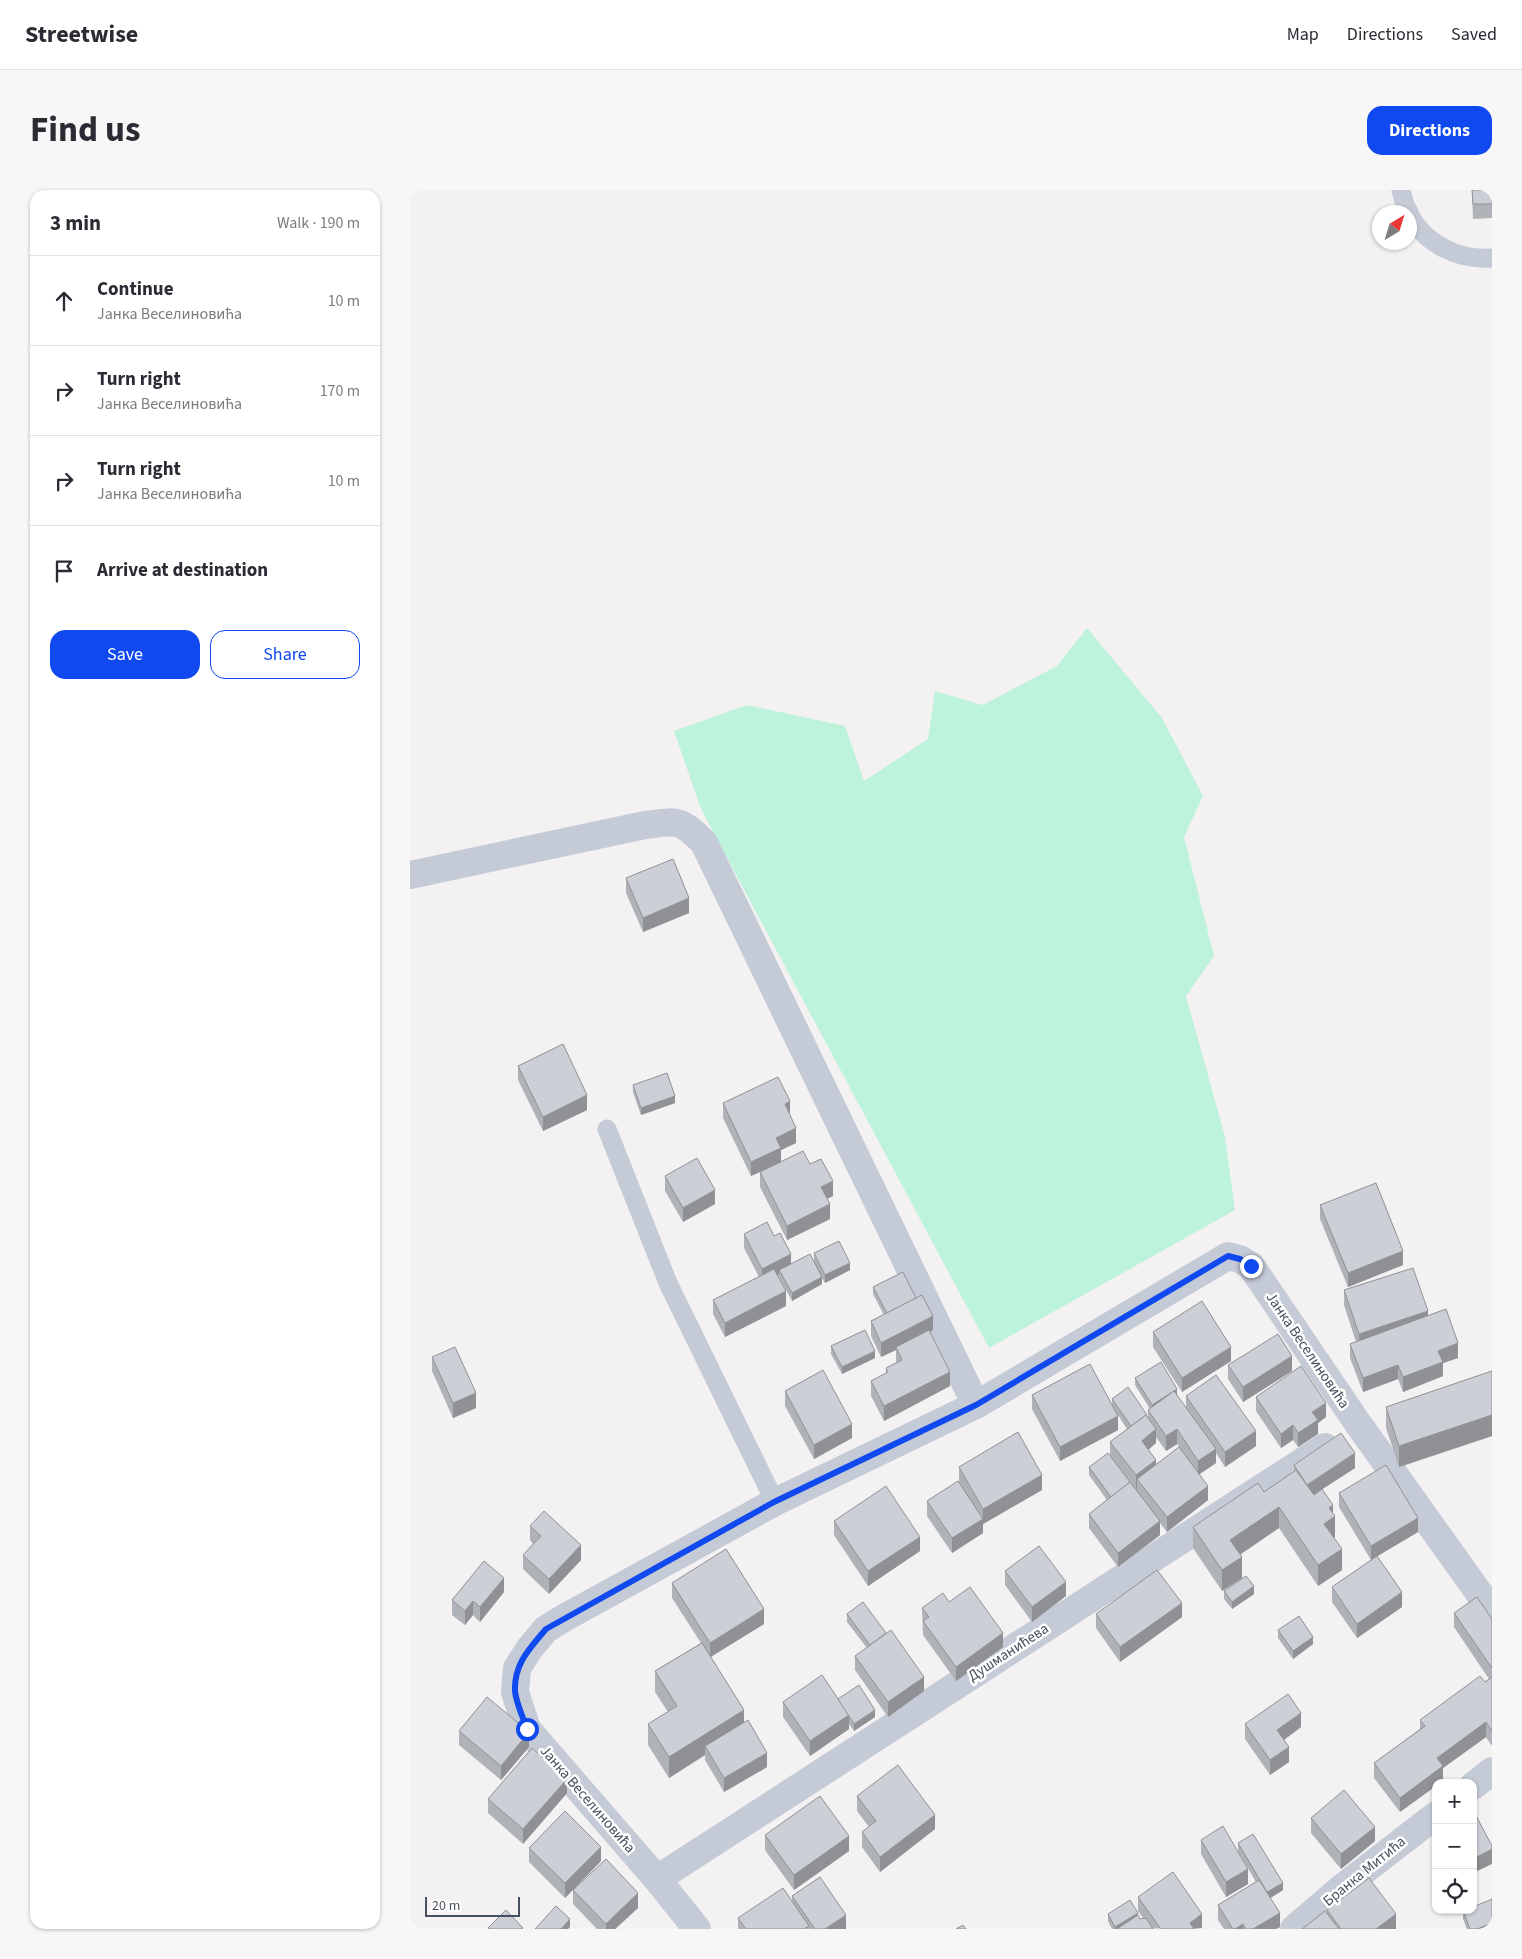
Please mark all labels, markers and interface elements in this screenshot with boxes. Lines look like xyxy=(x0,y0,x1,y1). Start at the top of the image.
text: Streetwise xyxy=(25,17,138,52)
text: Map xyxy=(1287,22,1319,47)
text: Directions xyxy=(1347,22,1423,47)
text: Saved xyxy=(1451,22,1497,47)
text: Find us xyxy=(30,105,140,155)
button: Directions xyxy=(1367,106,1492,155)
north arrow xyxy=(1372,205,1417,250)
text: 3 min xyxy=(50,208,101,238)
text: Walk · 190 m xyxy=(277,212,360,234)
text: Continue xyxy=(97,276,174,303)
icon: ahead xyxy=(50,287,78,315)
text: 10 m xyxy=(328,290,360,312)
text: Јанка Веселиновића xyxy=(97,303,242,325)
text: Turn right xyxy=(97,366,181,393)
icon: right xyxy=(50,377,78,405)
text: 170 m xyxy=(320,380,360,402)
text: Јанка Веселиновића xyxy=(97,393,242,415)
text: Turn right xyxy=(97,456,181,483)
icon: right xyxy=(50,467,78,495)
text: 10 m xyxy=(328,470,360,492)
text: Јанка Веселиновића xyxy=(97,483,242,505)
icon: arrive xyxy=(50,557,78,585)
text: Arrive at destination xyxy=(97,557,268,584)
button: Save xyxy=(50,630,200,679)
button: Share xyxy=(210,630,360,679)
route end xyxy=(1240,1255,1263,1278)
street label: Јанка Веселиновића xyxy=(1261,1288,1354,1413)
street label: Душманићева xyxy=(964,1618,1053,1686)
route start xyxy=(516,1718,539,1741)
street label: Јанка Веселиновића xyxy=(535,1741,640,1858)
map controls xyxy=(1432,1779,1477,1914)
button: + xyxy=(1432,1779,1477,1824)
button: − xyxy=(1432,1824,1477,1869)
street label: Бранка Митића xyxy=(1318,1831,1410,1911)
button: locate xyxy=(1432,1869,1477,1914)
scale bar xyxy=(425,1894,520,1917)
text: 20 m xyxy=(432,1896,460,1916)

